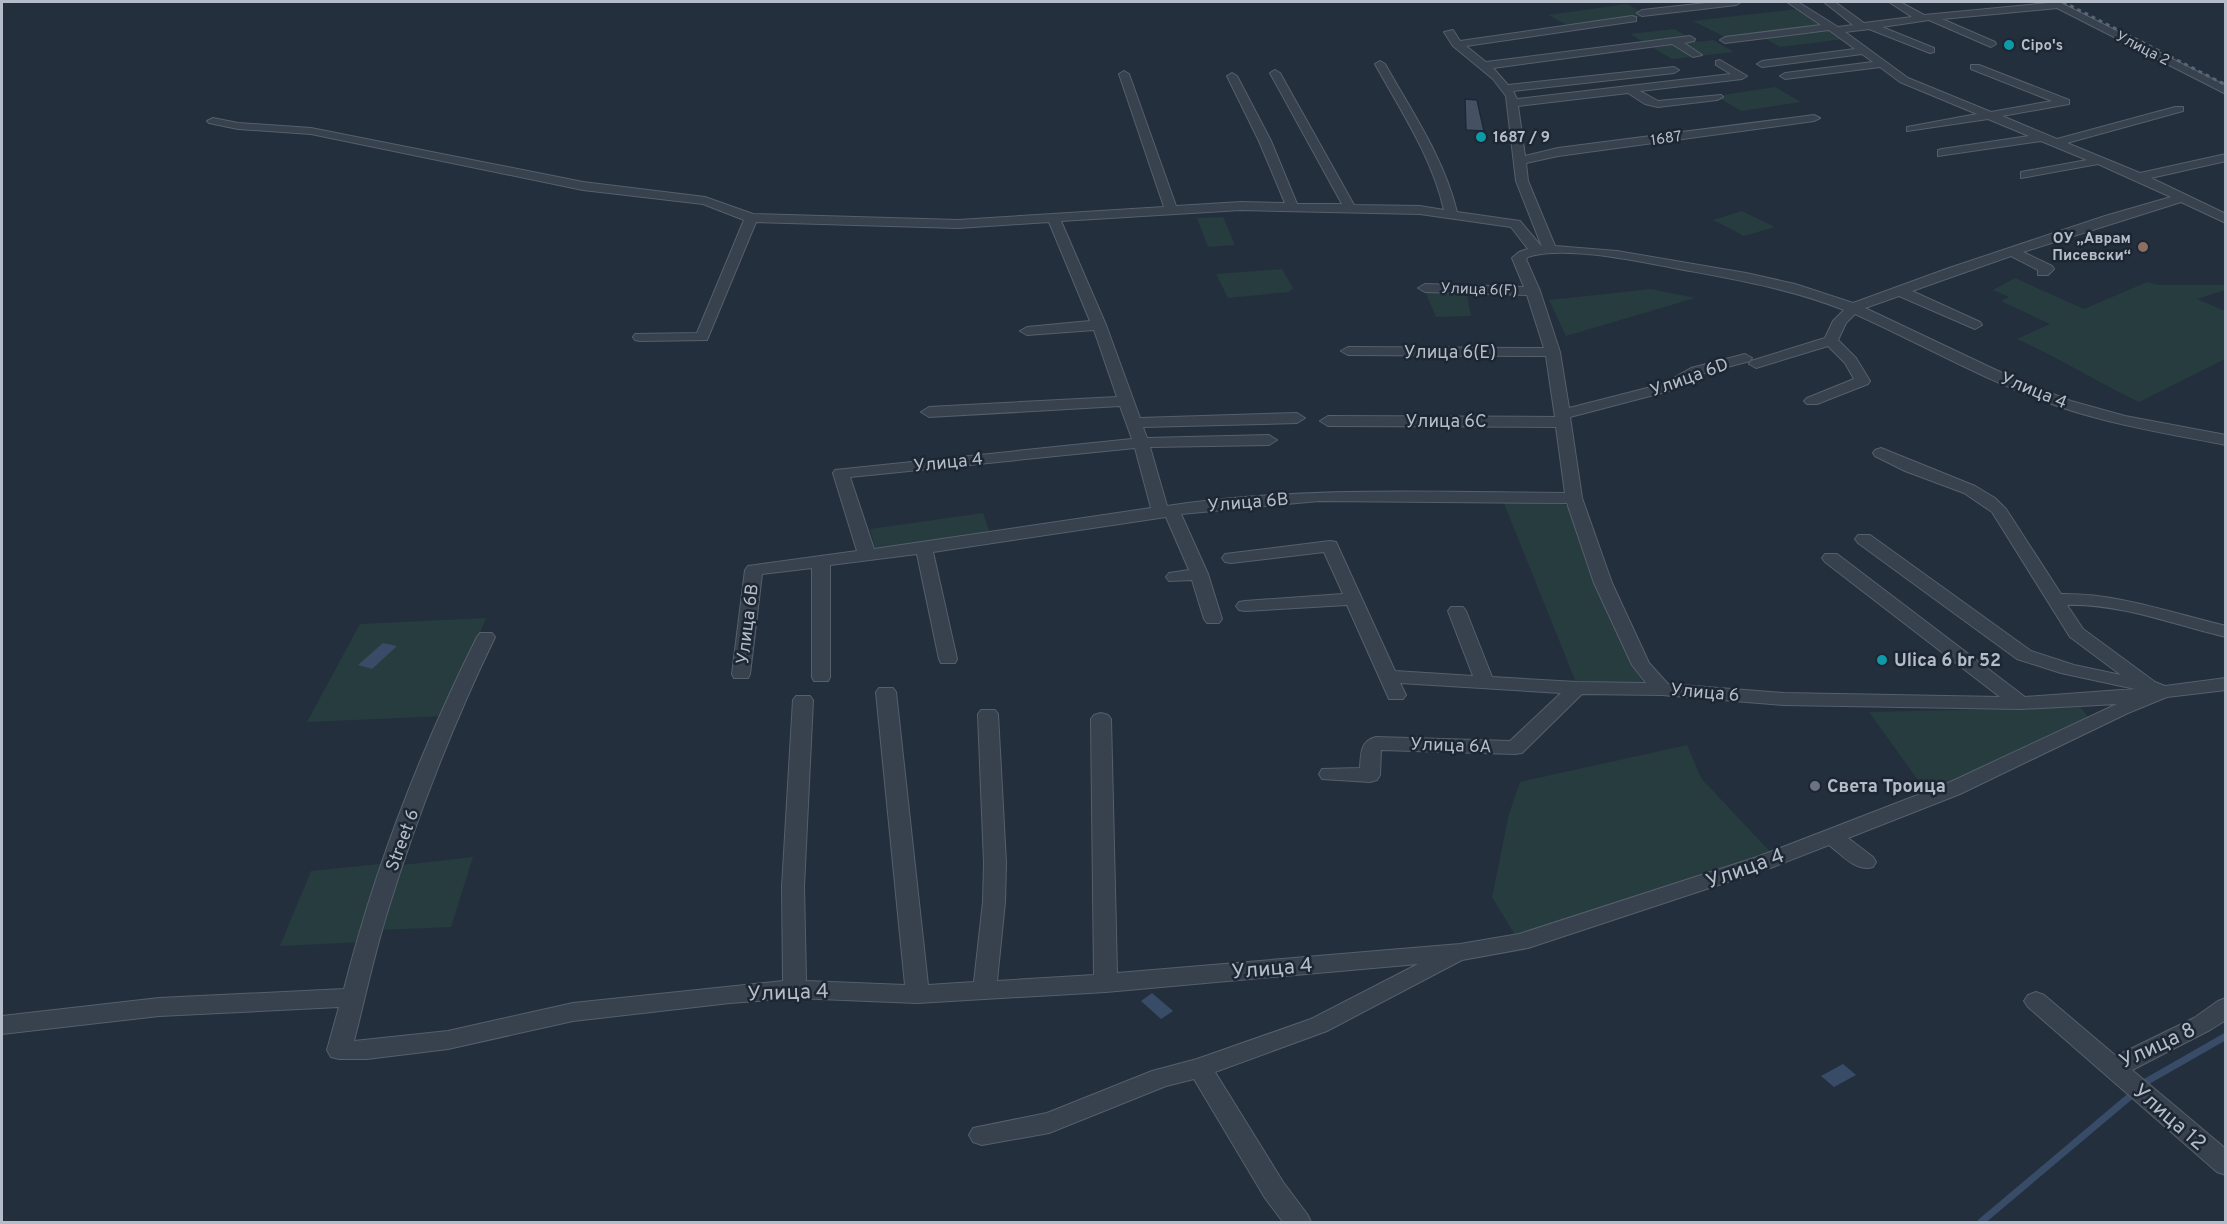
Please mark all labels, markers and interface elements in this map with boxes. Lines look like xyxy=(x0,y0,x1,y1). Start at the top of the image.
street label: Улица 2 xyxy=(2112,28,2173,71)
place label: Cipo's xyxy=(2021,37,2063,56)
marker: Cipo's xyxy=(2002,38,2016,52)
street label: 1687 xyxy=(1649,128,1683,151)
place label: 1687 / 9 xyxy=(1493,129,1550,148)
marker: 1687 / 9 xyxy=(1474,130,1488,144)
place label: ОУ „Аврам Писевски“ xyxy=(2052,230,2131,266)
marker: ОУ „Аврам Писевски“ xyxy=(2136,240,2150,254)
street label: Улица 6(F) xyxy=(1440,280,1518,301)
street label: Улица 6(E) xyxy=(1404,342,1496,365)
street label: Улица 6D xyxy=(1647,354,1732,403)
street label: Улица 4 xyxy=(1997,368,2070,415)
street label: Улица 6C xyxy=(1405,411,1487,434)
street label: Улица 4 xyxy=(912,448,984,479)
street label: Улица 6B xyxy=(1207,488,1290,518)
street label: Улица 6B xyxy=(732,582,765,666)
place label: Ulica 6 br 52 xyxy=(1894,650,2001,673)
marker: Ulica 6 br 52 xyxy=(1875,653,1889,667)
street label: Улица 6 xyxy=(1669,679,1740,708)
street label: Улица 6A xyxy=(1410,734,1492,759)
place label: Света Троица xyxy=(1827,776,1946,799)
marker: Света Троица xyxy=(1808,779,1822,793)
street label: Street 6 xyxy=(382,806,425,875)
street label: Улица 4 xyxy=(1703,843,1788,896)
street label: Улица 4 xyxy=(1230,952,1314,986)
street label: Улица 4 xyxy=(747,979,829,1008)
street label: Улица 8 xyxy=(2115,1017,2200,1076)
street label: Улица 12 xyxy=(2127,1079,2212,1158)

